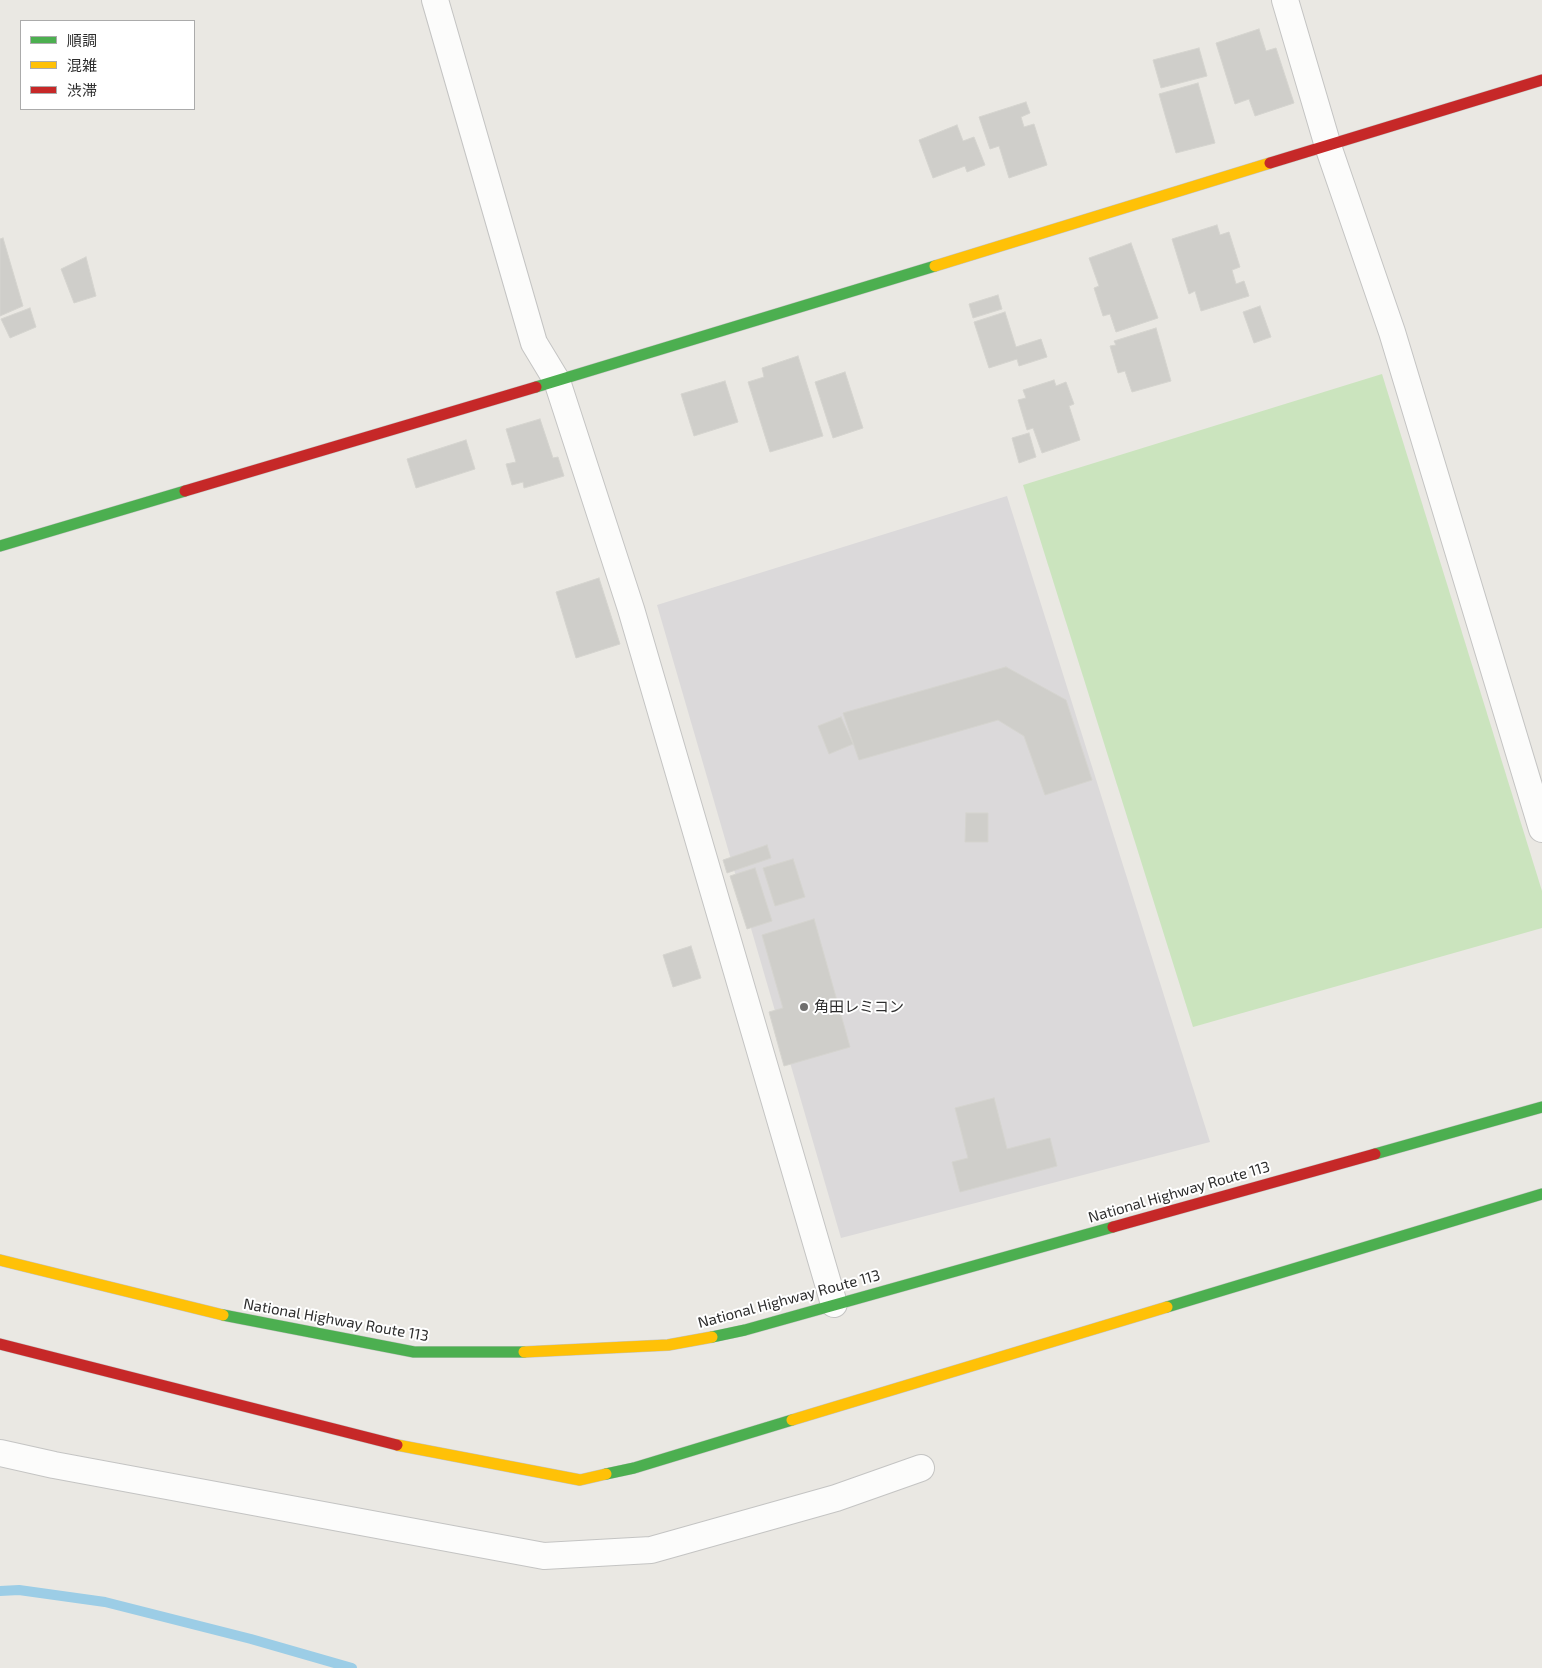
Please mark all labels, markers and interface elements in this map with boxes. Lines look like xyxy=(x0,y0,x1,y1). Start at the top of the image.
legend xyxy=(20,20,195,110)
text: 順調 xyxy=(67,31,97,49)
text: 混雑 xyxy=(67,56,97,74)
text: 渋滞 xyxy=(67,81,97,99)
place label: 角田レミコン xyxy=(814,998,904,1016)
marker: 角田レミコン xyxy=(798,1001,810,1013)
street label: National Highway Route 113 xyxy=(1086,1157,1272,1227)
street label: National Highway Route 113 xyxy=(696,1266,882,1332)
street label: National Highway Route 113 xyxy=(242,1295,430,1345)

